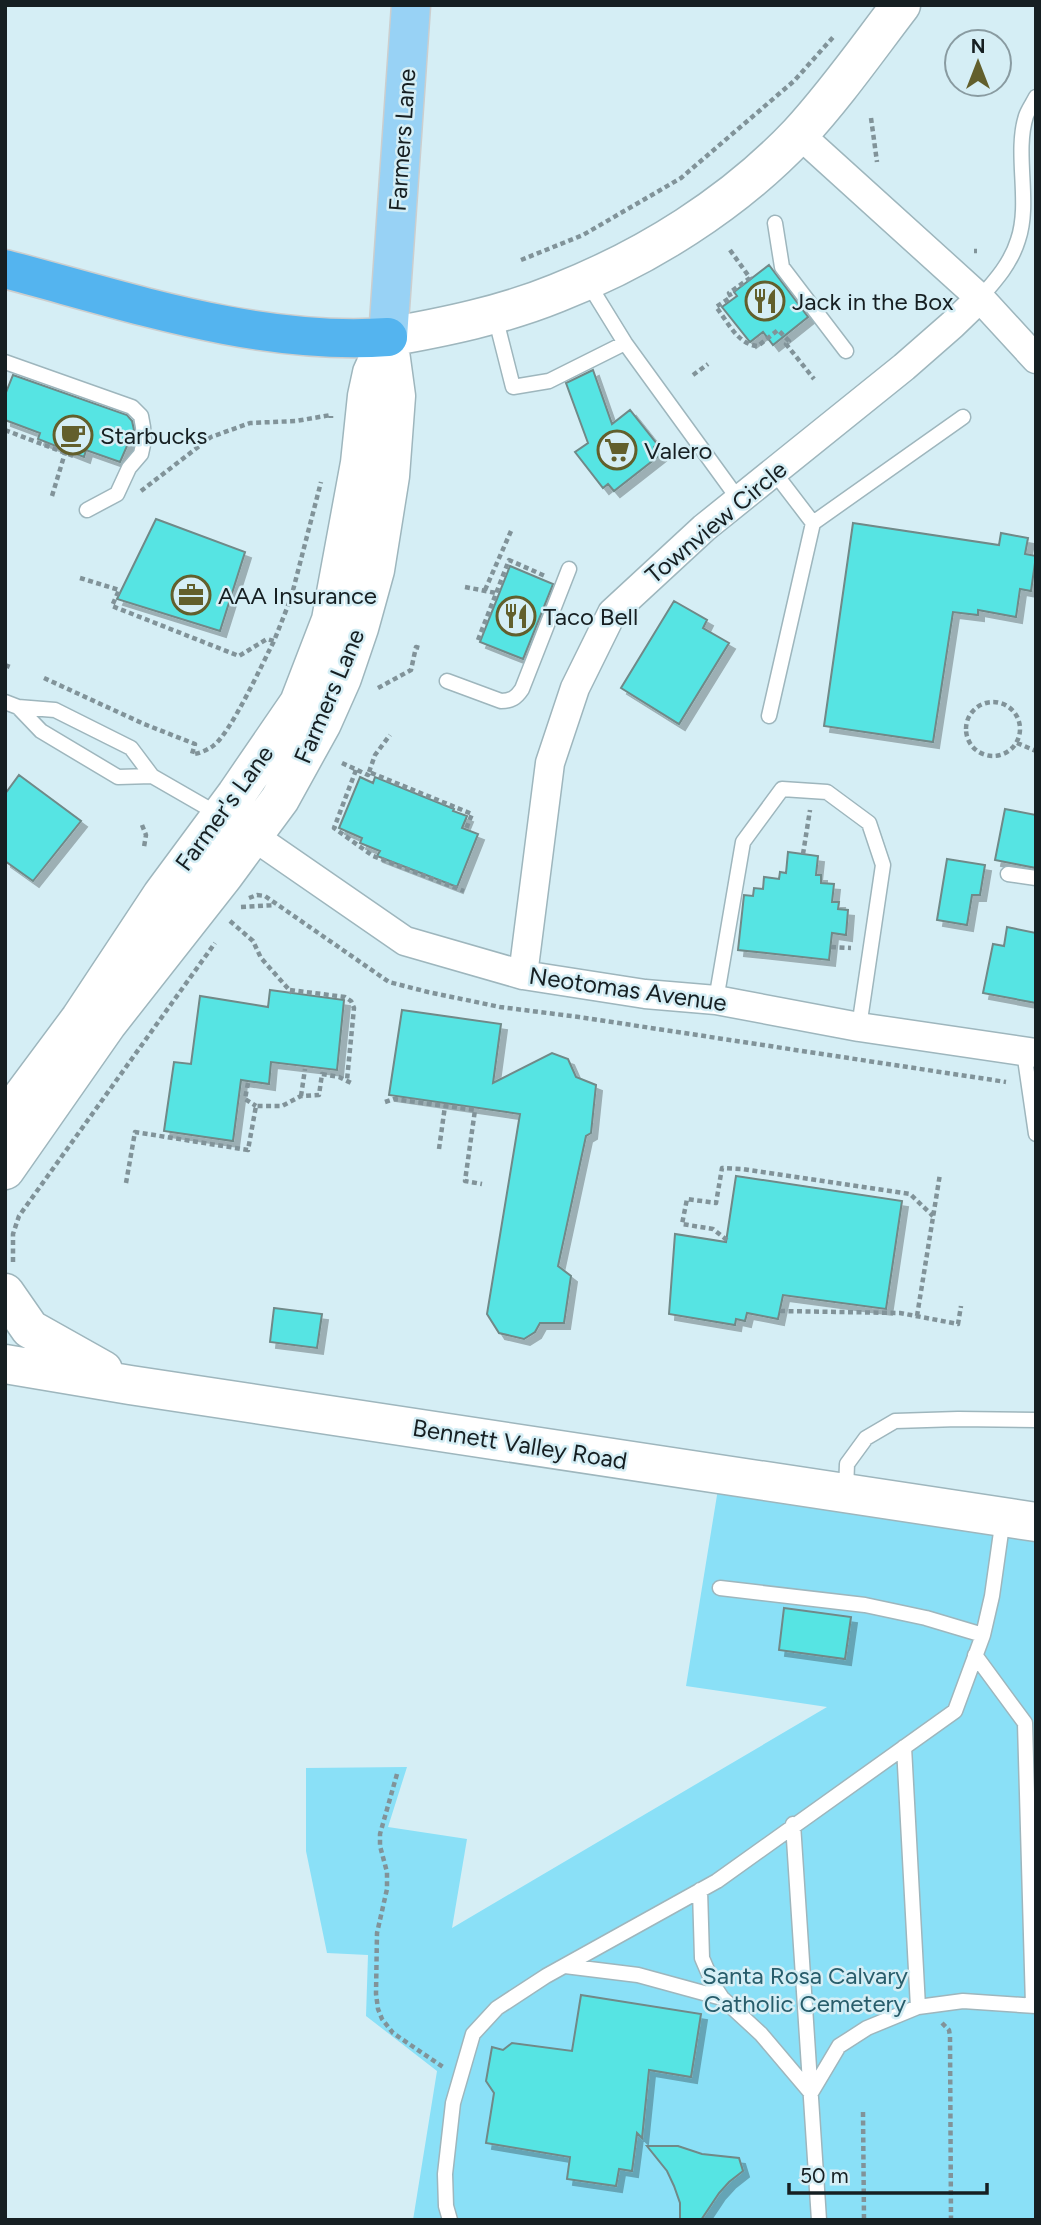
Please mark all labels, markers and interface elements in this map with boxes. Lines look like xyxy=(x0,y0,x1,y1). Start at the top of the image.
north arrow xyxy=(943,28,1013,98)
text: N xyxy=(971,35,985,58)
street label: Farmers Lane xyxy=(383,68,421,212)
restaurant icon: Jack in the Box xyxy=(744,280,786,322)
place label: Jack in the Box xyxy=(792,287,954,316)
cafe icon: Starbucks xyxy=(52,414,94,456)
place label: Starbucks xyxy=(100,421,207,450)
supermarket icon: Valero xyxy=(596,429,638,471)
place label: Valero xyxy=(644,436,712,465)
street label: Townview Circle xyxy=(640,455,792,589)
office icon: AAA Insurance xyxy=(170,574,212,616)
place label: AAA Insurance xyxy=(218,581,377,610)
restaurant icon: Taco Bell xyxy=(495,595,537,637)
place label: Taco Bell xyxy=(543,602,638,631)
street label: Farmers Lane xyxy=(288,624,370,768)
street label: Farmer's Lane xyxy=(169,740,279,876)
street label: Neotomas Avenue xyxy=(527,961,729,1017)
street label: Bennett Valley Road xyxy=(411,1413,629,1475)
park label: Santa Rosa Calvary Catholic Cemetery xyxy=(702,1961,908,2018)
scale bar xyxy=(789,2152,987,2196)
text: 50 m xyxy=(800,2163,849,2188)

